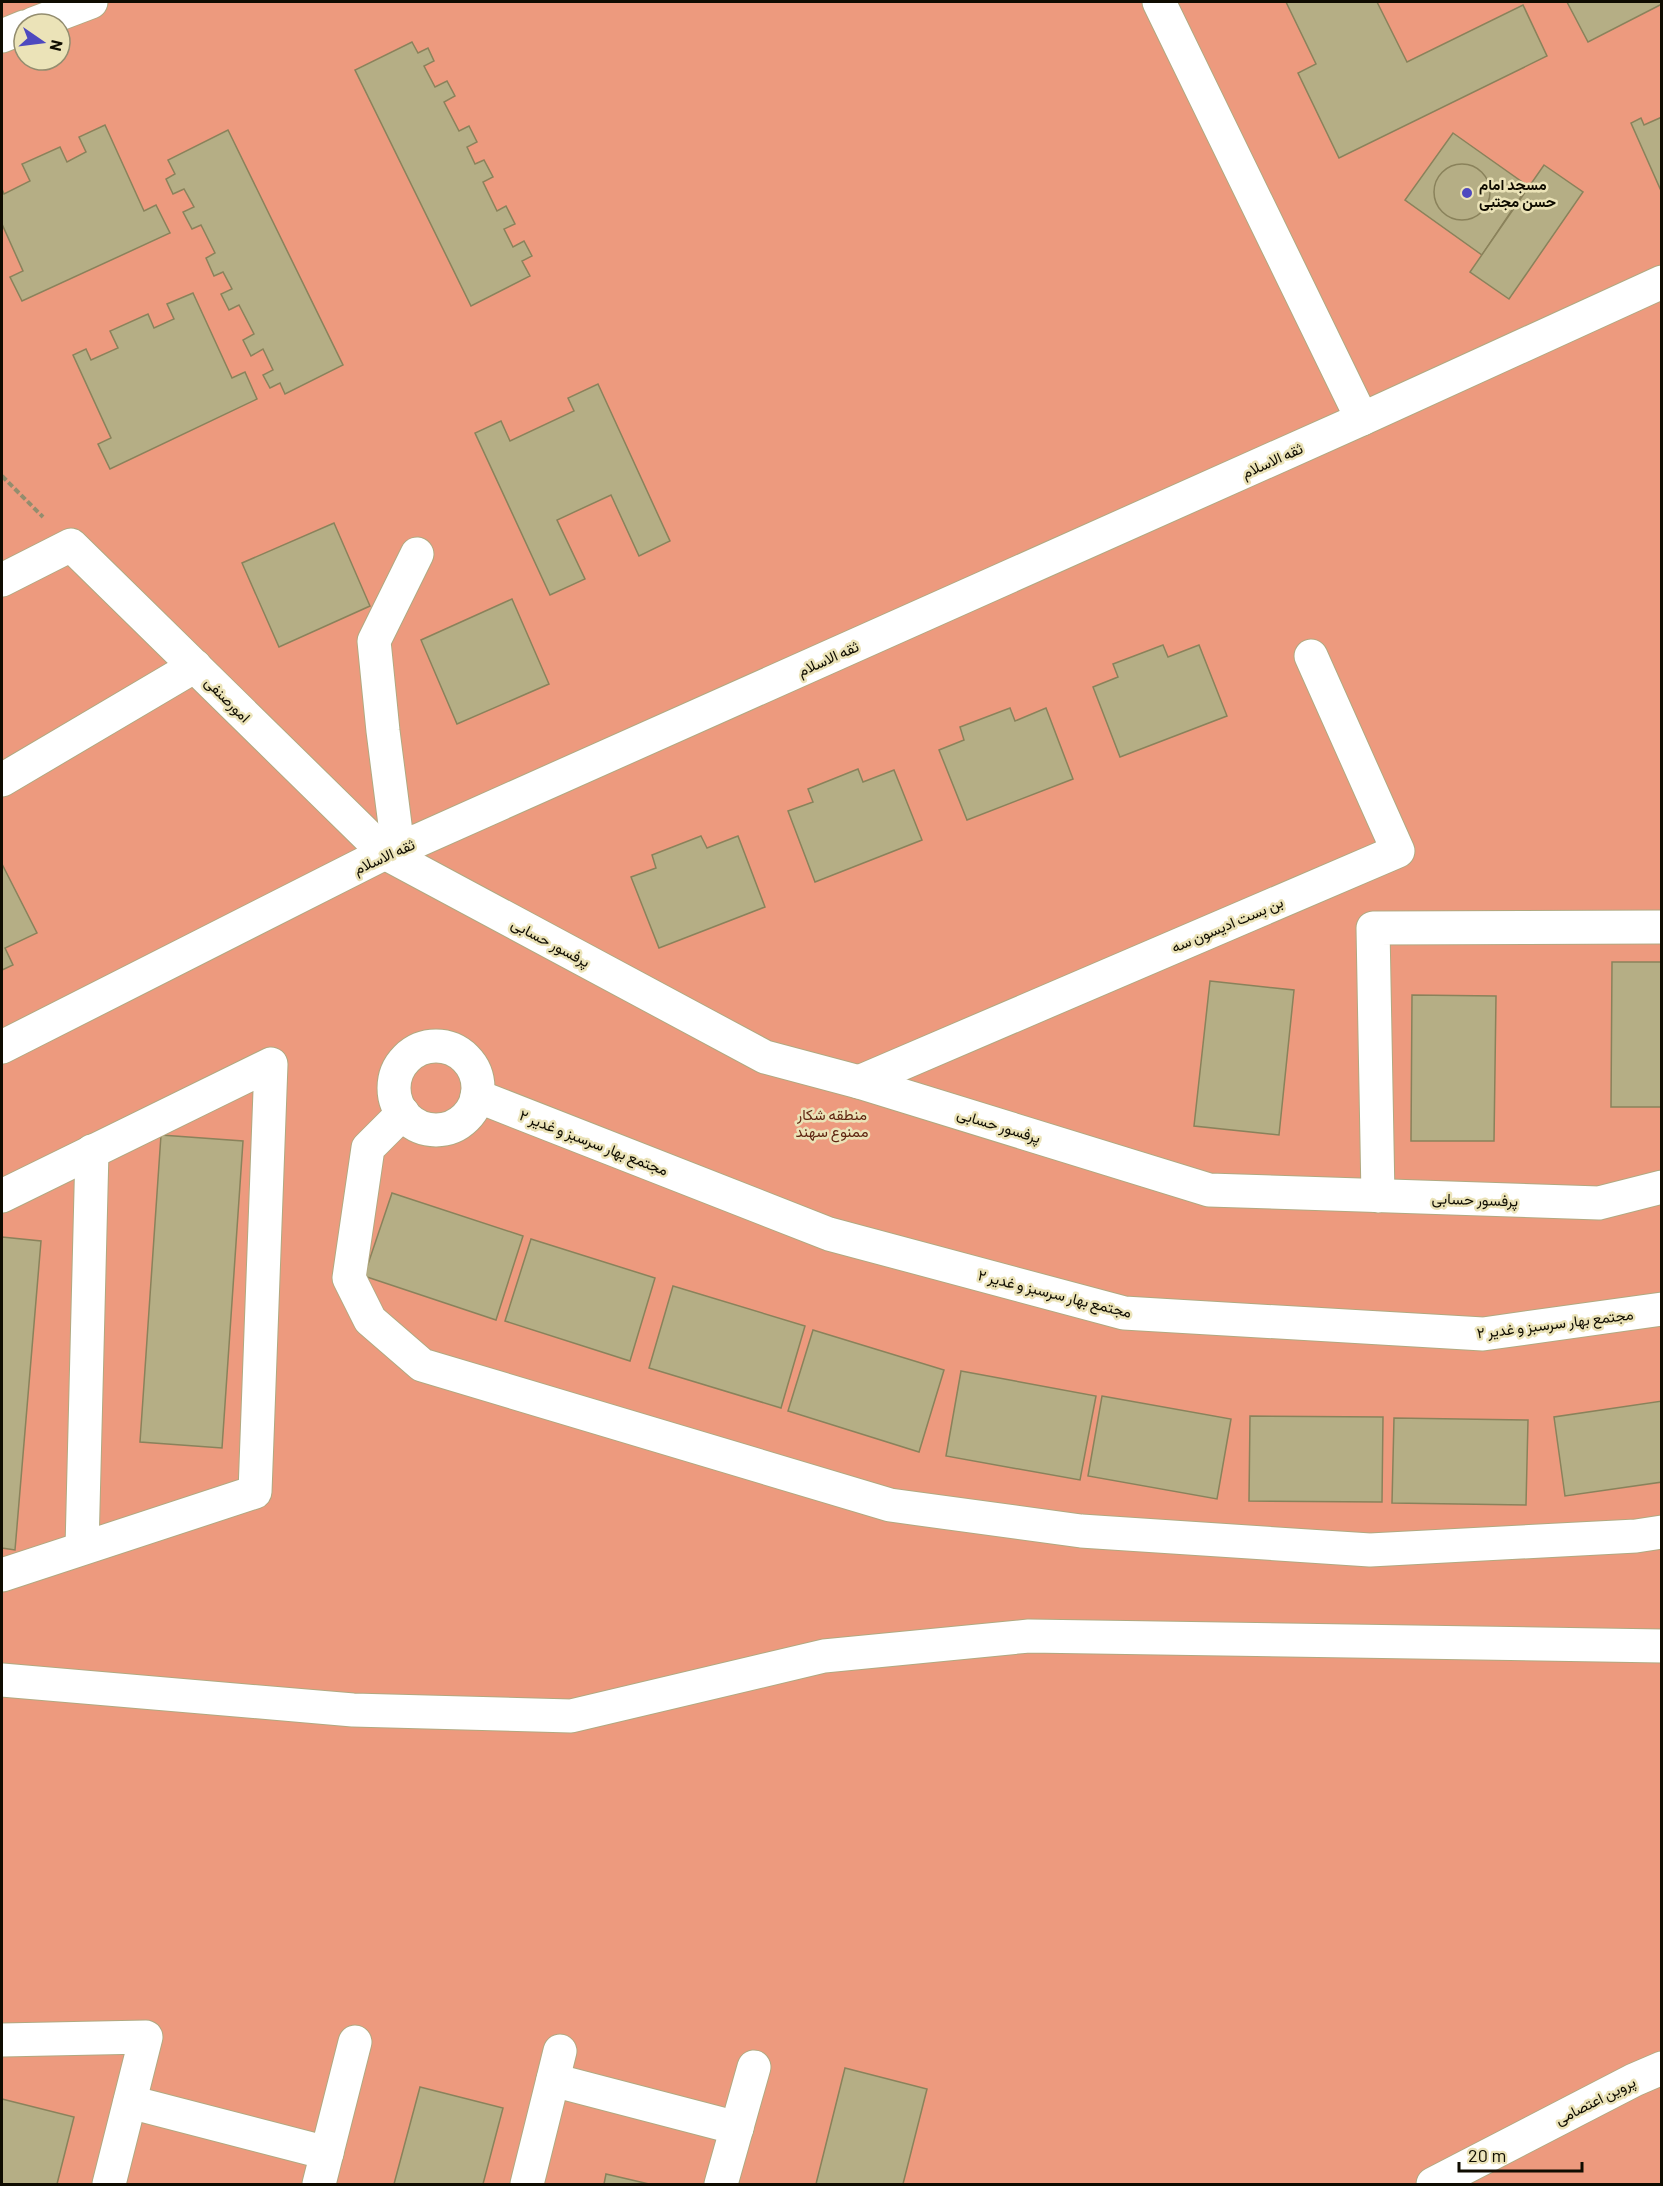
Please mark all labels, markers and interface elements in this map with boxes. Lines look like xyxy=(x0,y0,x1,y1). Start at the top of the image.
north arrow xyxy=(12,12,72,72)
text: N xyxy=(47,38,68,53)
place label: مسجد امام حسن مجتبی xyxy=(1479,175,1556,211)
marker: مسجد امام حسن مجتبی xyxy=(1460,186,1474,200)
street label: ثقه الاسلام xyxy=(1239,439,1306,483)
street label: ثقه الاسلام xyxy=(795,637,862,681)
street label: امورصنفی xyxy=(200,673,254,727)
street label: ثقه الاسلام xyxy=(351,835,418,879)
street label: بن بست ادیسون سه xyxy=(1168,892,1286,958)
street label: پرفسور حسابی xyxy=(508,914,593,972)
street label: پرفسور حسابی xyxy=(954,1104,1043,1148)
street label: مجتمع بهار سرسبز و غدیر ۲ xyxy=(516,1105,671,1181)
park label: منطقه شکار ممنوع سهند xyxy=(796,1105,868,1143)
street label: پرفسور حسابی xyxy=(1431,1188,1519,1212)
street label: مجتمع بهار سرسبز و غدیر ۲ xyxy=(976,1265,1134,1324)
street label: مجتمع بهار سرسبز و غدیر ۲ xyxy=(1476,1304,1635,1345)
street label: پروین اعتصامی xyxy=(1552,2072,1639,2130)
scale bar xyxy=(1459,2135,1582,2173)
text: 20 m xyxy=(1468,2144,1506,2166)

